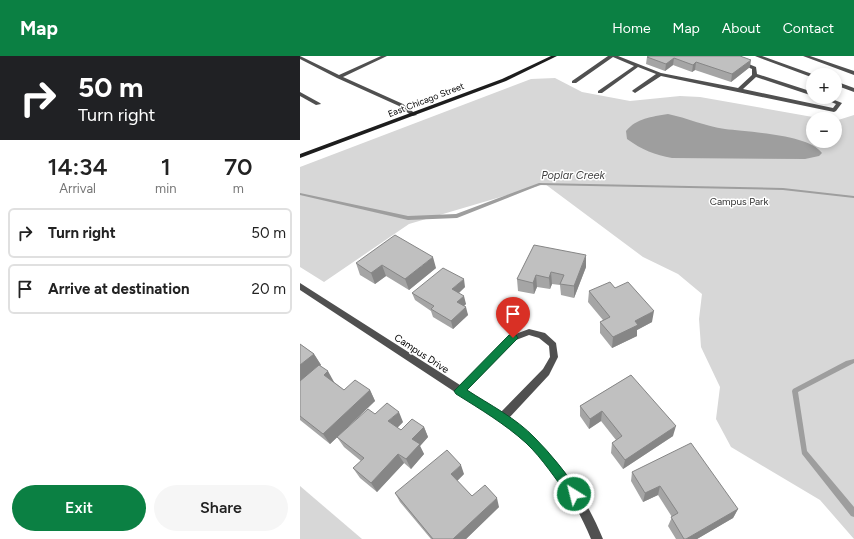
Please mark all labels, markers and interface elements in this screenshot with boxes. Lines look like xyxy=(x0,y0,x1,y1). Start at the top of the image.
text: Map xyxy=(20,17,58,40)
text: Home xyxy=(612,20,651,37)
text: Map xyxy=(673,20,700,37)
text: About xyxy=(722,20,761,37)
text: Contact xyxy=(783,20,834,37)
map controls xyxy=(806,68,842,148)
button: + xyxy=(806,68,842,104)
text: 50 m xyxy=(78,70,144,104)
icon: right xyxy=(12,72,64,124)
street label: East Chicago Street xyxy=(386,80,466,119)
text: Turn right xyxy=(78,104,155,126)
button: − xyxy=(806,112,842,148)
text: 14:34 xyxy=(47,152,108,181)
text: 1 xyxy=(161,152,171,181)
text: 70 xyxy=(224,152,253,181)
water label: Poplar Creek xyxy=(541,169,605,182)
text: Arrival xyxy=(59,181,96,196)
text: min xyxy=(155,181,176,196)
text: m xyxy=(233,181,244,196)
park label: Campus Park xyxy=(710,195,768,208)
icon: right xyxy=(14,222,36,244)
text: Turn right xyxy=(48,224,116,242)
text: 50 m xyxy=(251,224,286,242)
icon: arrive xyxy=(14,278,36,300)
text: Arrive at destination xyxy=(48,280,189,298)
text: 20 m xyxy=(252,280,286,298)
pin xyxy=(496,297,530,338)
icon: arrive xyxy=(502,303,524,325)
street label: Campus Drive xyxy=(392,331,452,376)
position arrow xyxy=(553,473,595,515)
button: Exit xyxy=(12,485,146,531)
button: Share xyxy=(154,485,288,531)

